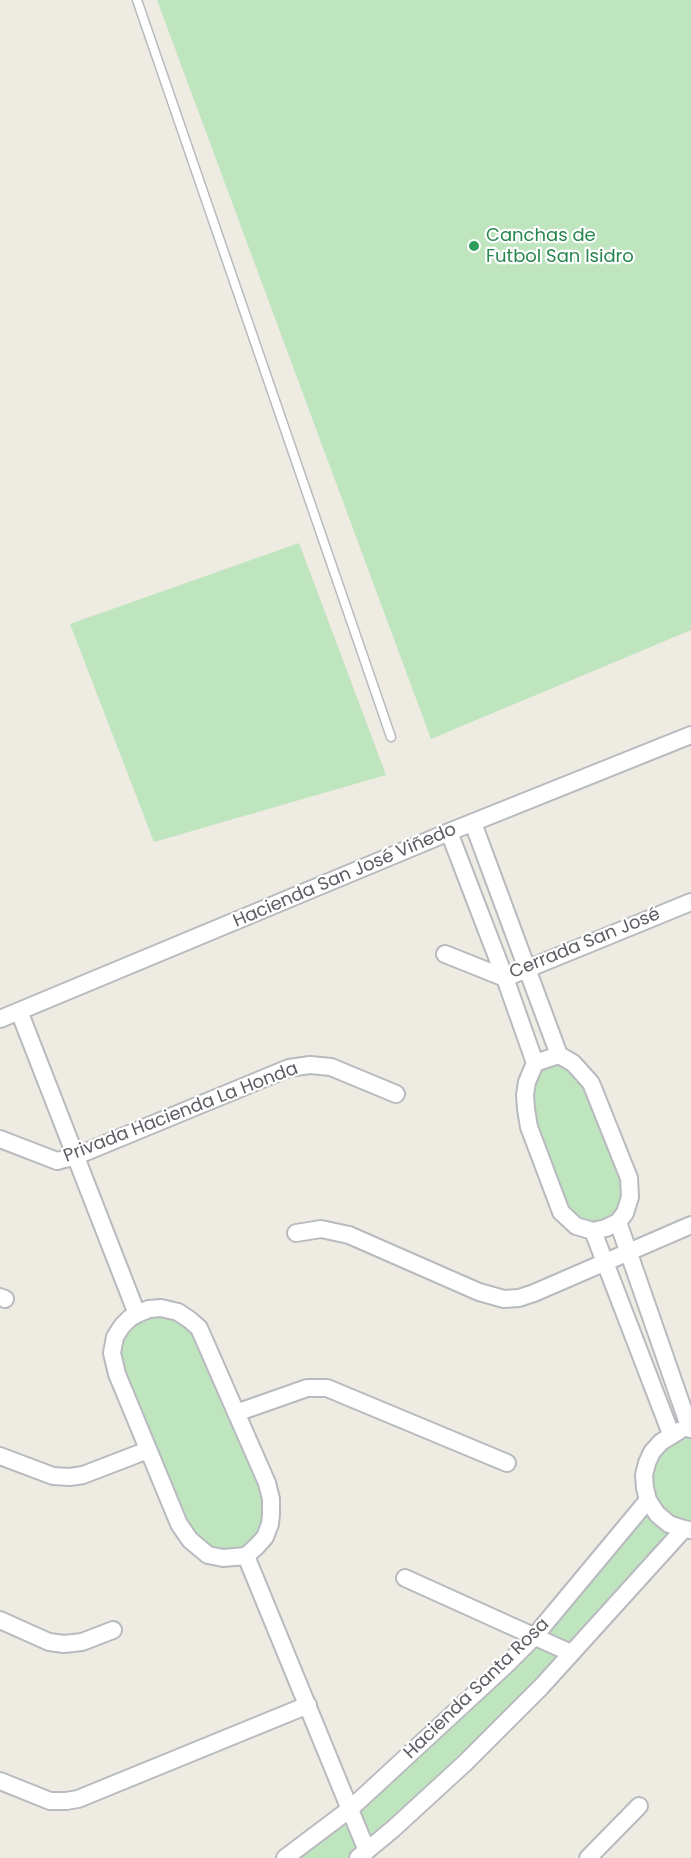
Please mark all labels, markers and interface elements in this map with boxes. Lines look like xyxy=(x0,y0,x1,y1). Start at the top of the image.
place label: Canchas de Futbol San Isidro xyxy=(486,225,634,268)
marker: Canchas de Futbol San Isidro xyxy=(467,239,481,253)
street label: Hacienda San José Viñedo xyxy=(230,819,460,933)
street label: Cerrada San José xyxy=(507,904,663,984)
street label: Privada Hacienda La Honda xyxy=(61,1058,301,1168)
street label: Hacienda Santa Rosa xyxy=(400,1614,554,1764)

